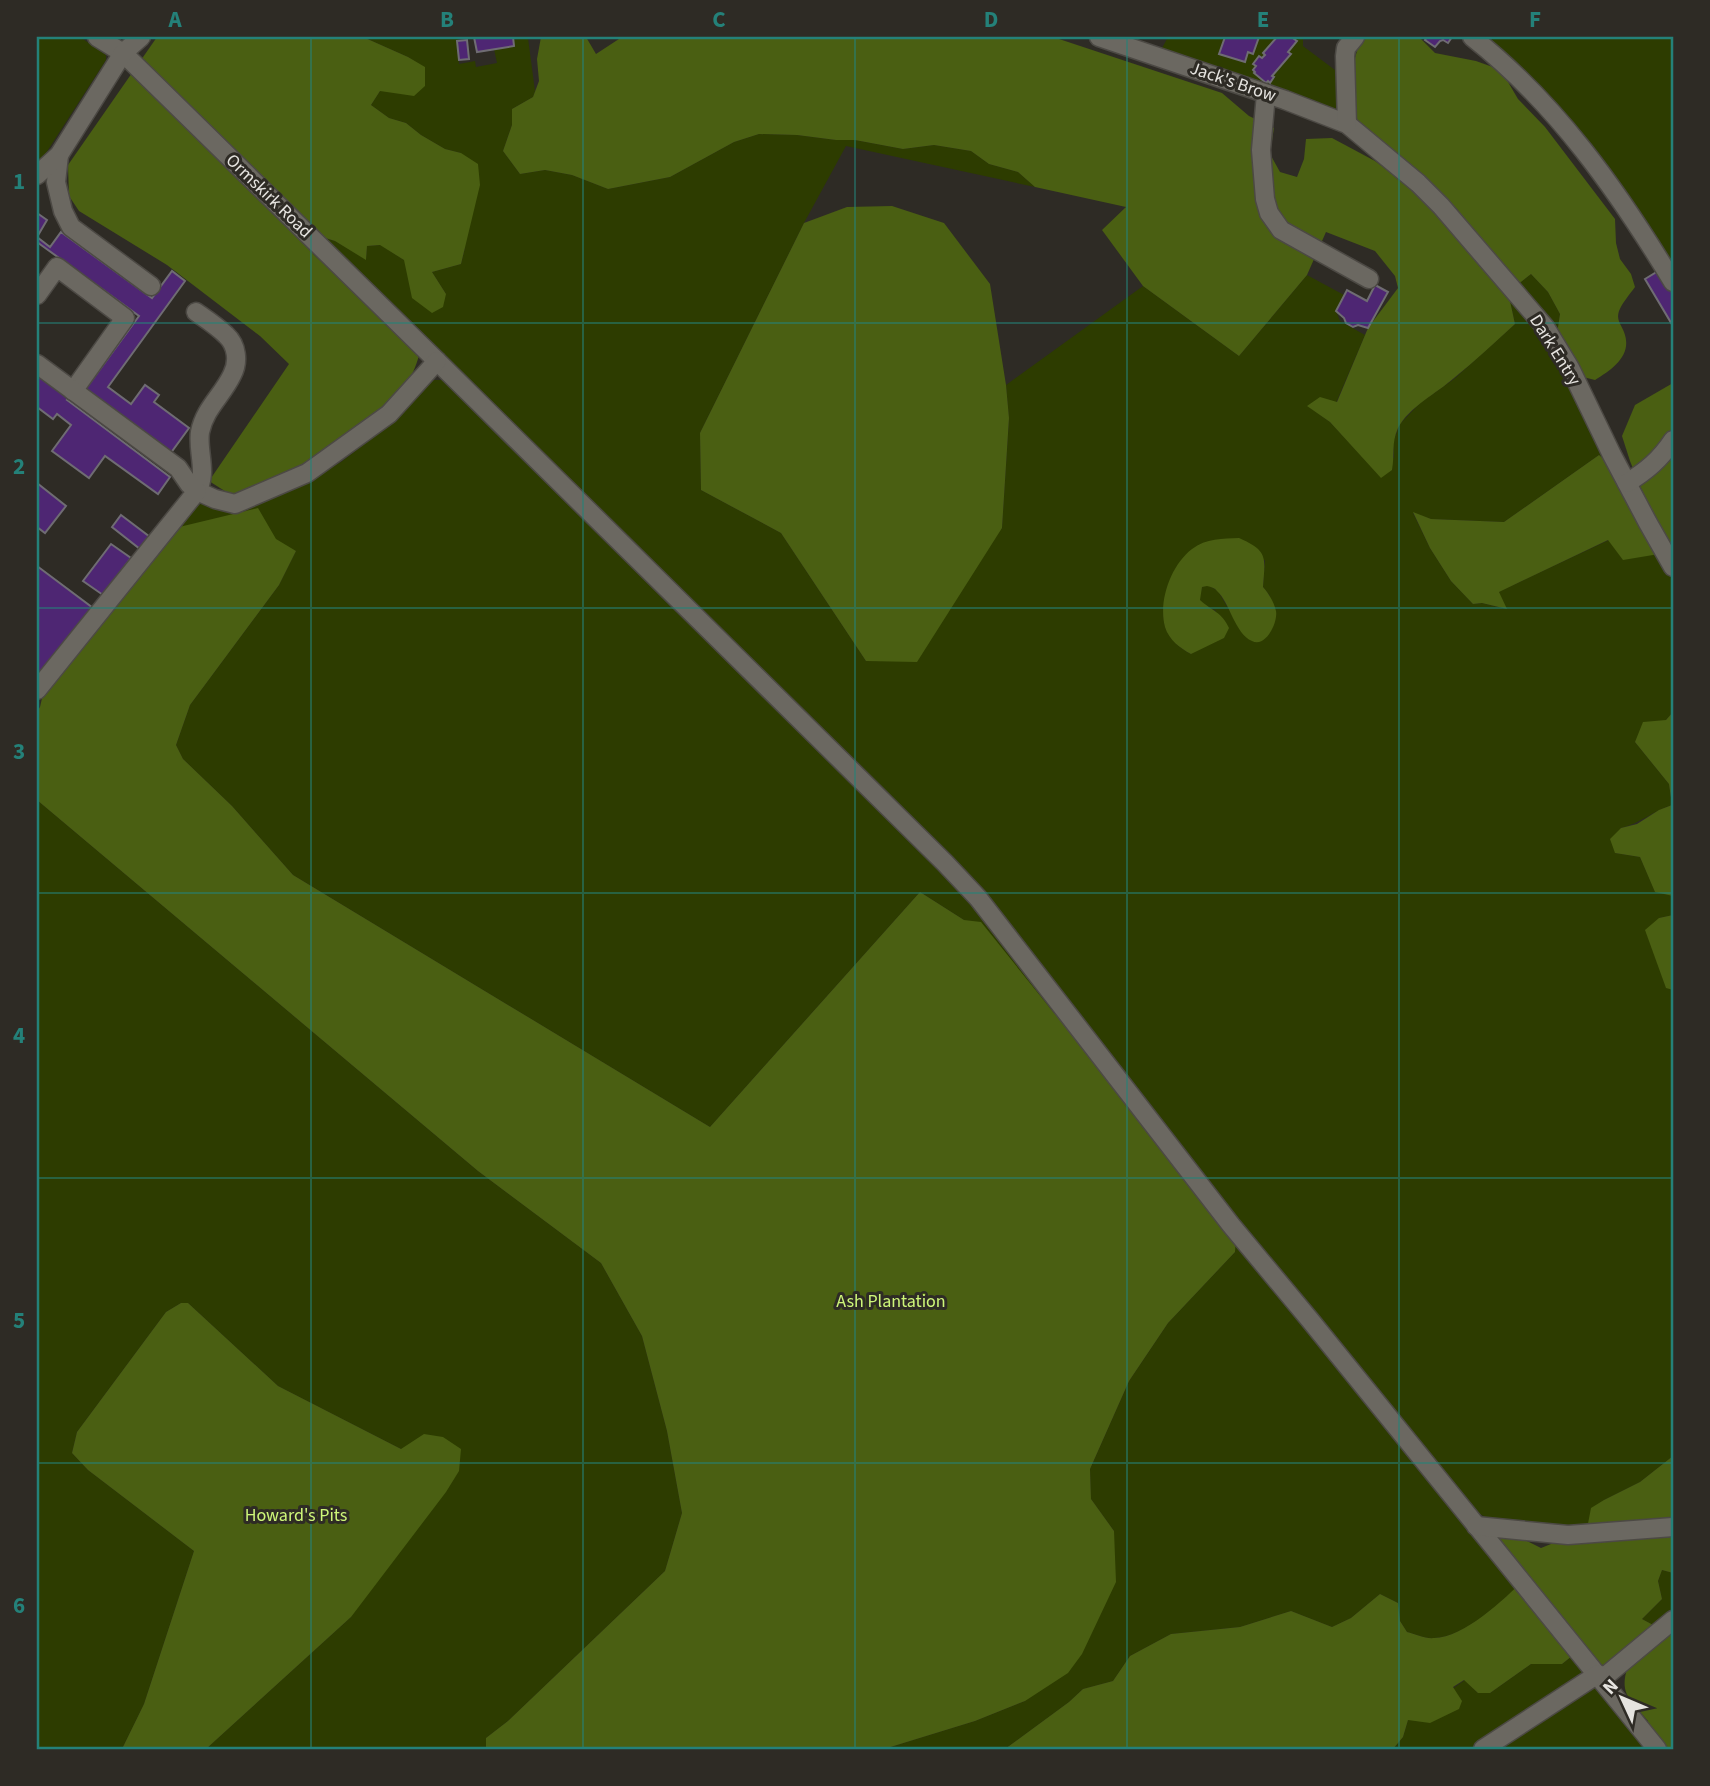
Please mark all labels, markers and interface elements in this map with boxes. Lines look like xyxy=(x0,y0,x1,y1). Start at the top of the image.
text: A xyxy=(167,3,182,36)
text: B xyxy=(440,3,454,36)
text: C xyxy=(712,3,726,36)
text: D xyxy=(984,3,998,36)
text: E xyxy=(1257,3,1269,36)
text: F xyxy=(1529,3,1541,36)
street label: Jack's Brow xyxy=(1187,56,1279,108)
street label: Ormskirk Road xyxy=(220,148,318,244)
text: 1 xyxy=(13,165,25,198)
street label: Dark Entry xyxy=(1523,310,1587,391)
text: 2 xyxy=(13,450,25,483)
text: 3 xyxy=(13,735,25,768)
text: 4 xyxy=(13,1019,25,1052)
park label: Ash Plantation xyxy=(836,1289,946,1314)
text: 5 xyxy=(13,1304,25,1337)
park label: Howard's Pits xyxy=(245,1503,347,1528)
text: 6 xyxy=(13,1589,25,1622)
north arrow xyxy=(1588,1664,1658,1734)
text: N xyxy=(1597,1673,1625,1701)

